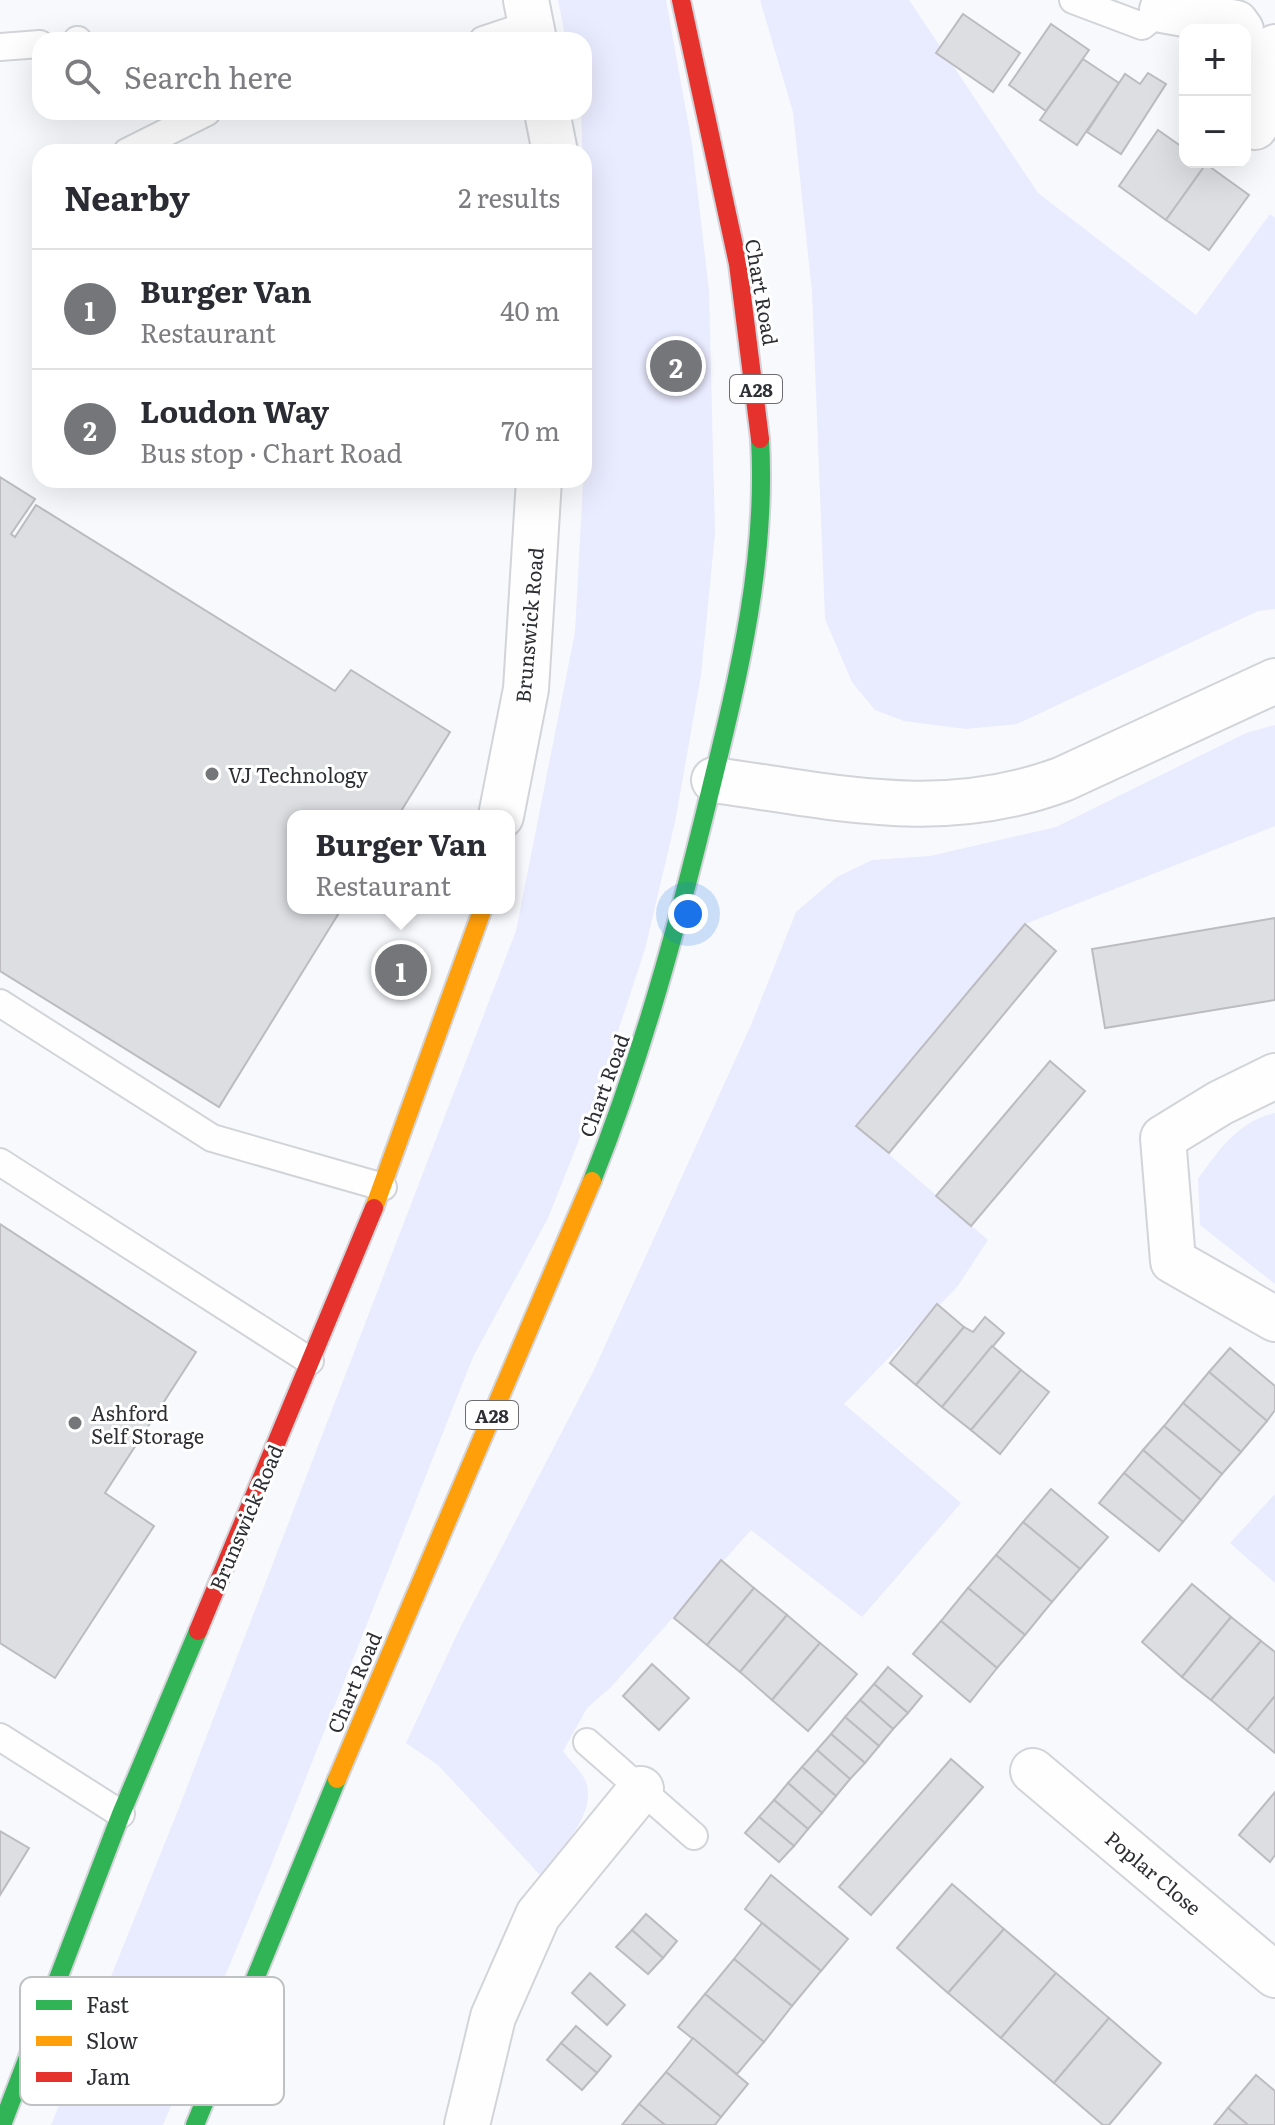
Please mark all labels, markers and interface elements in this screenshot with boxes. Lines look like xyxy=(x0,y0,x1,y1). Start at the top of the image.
map controls xyxy=(1179,24,1251,168)
button: + xyxy=(1179,24,1251,96)
search box xyxy=(32,32,592,120)
icon: search xyxy=(60,54,104,98)
text: Search here xyxy=(124,54,292,98)
button: − xyxy=(1179,96,1251,168)
text: Nearby xyxy=(64,171,190,221)
text: 2 results xyxy=(458,177,560,216)
street label: Chart Road xyxy=(739,236,787,348)
text: Burger Van xyxy=(140,268,312,312)
text: 1 xyxy=(85,290,95,329)
text: 40 m xyxy=(500,290,560,329)
text: Restaurant xyxy=(140,312,276,351)
pin: 2 xyxy=(650,336,702,396)
road number: A28 xyxy=(730,375,782,403)
text: Loudon Way xyxy=(140,388,329,432)
text: 2 xyxy=(83,410,97,449)
text: 70 m xyxy=(501,410,560,449)
text: Bus stop · Chart Road xyxy=(140,432,403,471)
street label: Brunswick Road xyxy=(506,546,550,704)
place label: VJ Technology xyxy=(228,759,368,789)
marker: VJ Technology xyxy=(203,765,221,783)
popup xyxy=(287,810,515,914)
text: Burger Van xyxy=(315,821,487,865)
text: Restaurant xyxy=(315,865,451,904)
your location xyxy=(668,894,708,934)
pin: 1 xyxy=(375,940,427,1000)
street label: Chart Road xyxy=(570,1029,636,1141)
place label: Ashford Self Storage xyxy=(91,1397,204,1450)
road number: A28 xyxy=(466,1401,518,1429)
marker: Ashford Self Storage xyxy=(66,1414,84,1432)
street label: Brunswick Road xyxy=(201,1439,289,1595)
street label: Chart Road xyxy=(318,1627,388,1737)
street label: Poplar Close xyxy=(1099,1823,1209,1921)
legend xyxy=(20,1977,284,2105)
text: Fast xyxy=(86,1987,129,2020)
text: Slow xyxy=(86,2023,138,2056)
text: Jam xyxy=(86,2059,130,2092)

